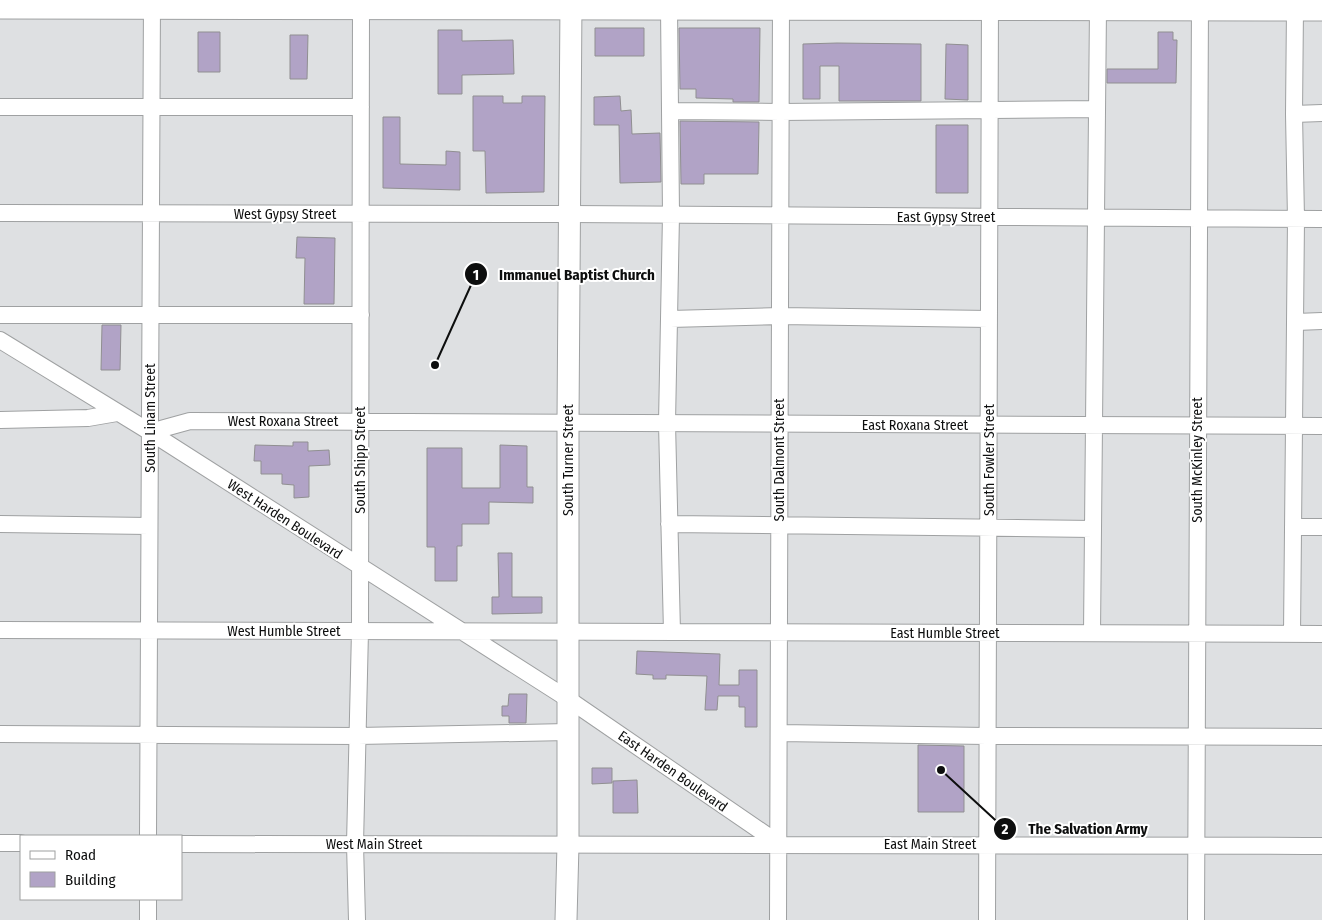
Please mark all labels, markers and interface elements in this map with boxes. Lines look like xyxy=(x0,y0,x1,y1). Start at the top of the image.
street label: West Gypsy Street xyxy=(234,206,337,223)
street label: East Gypsy Street xyxy=(897,209,996,226)
callout: Immanuel Baptist Church xyxy=(464,259,665,289)
text: 1 xyxy=(473,266,479,284)
text: Immanuel Baptist Church xyxy=(499,266,655,284)
street label: South Linam Street xyxy=(142,363,159,473)
street label: South McKinley Street xyxy=(1189,397,1206,523)
street label: South Dalmont Street xyxy=(771,398,788,522)
street label: South Fowler Street xyxy=(981,403,998,516)
street label: South Turner Street xyxy=(560,404,577,516)
street label: South Shipp Street xyxy=(352,406,369,514)
street label: West Roxana Street xyxy=(228,413,339,430)
street label: East Roxana Street xyxy=(862,417,969,434)
street label: West Harden Boulevard xyxy=(224,476,345,563)
street label: West Humble Street xyxy=(227,623,341,640)
street label: East Humble Street xyxy=(890,625,1000,642)
street label: East Harden Boulevard xyxy=(615,727,731,816)
callout: The Salvation Army xyxy=(993,814,1157,844)
text: 2 xyxy=(1001,820,1009,838)
text: The Salvation Army xyxy=(1028,820,1149,838)
legend xyxy=(20,835,182,900)
street label: West Main Street xyxy=(326,836,423,853)
street label: East Main Street xyxy=(884,836,977,853)
text: Road xyxy=(65,846,96,864)
text: Building xyxy=(65,871,116,889)

